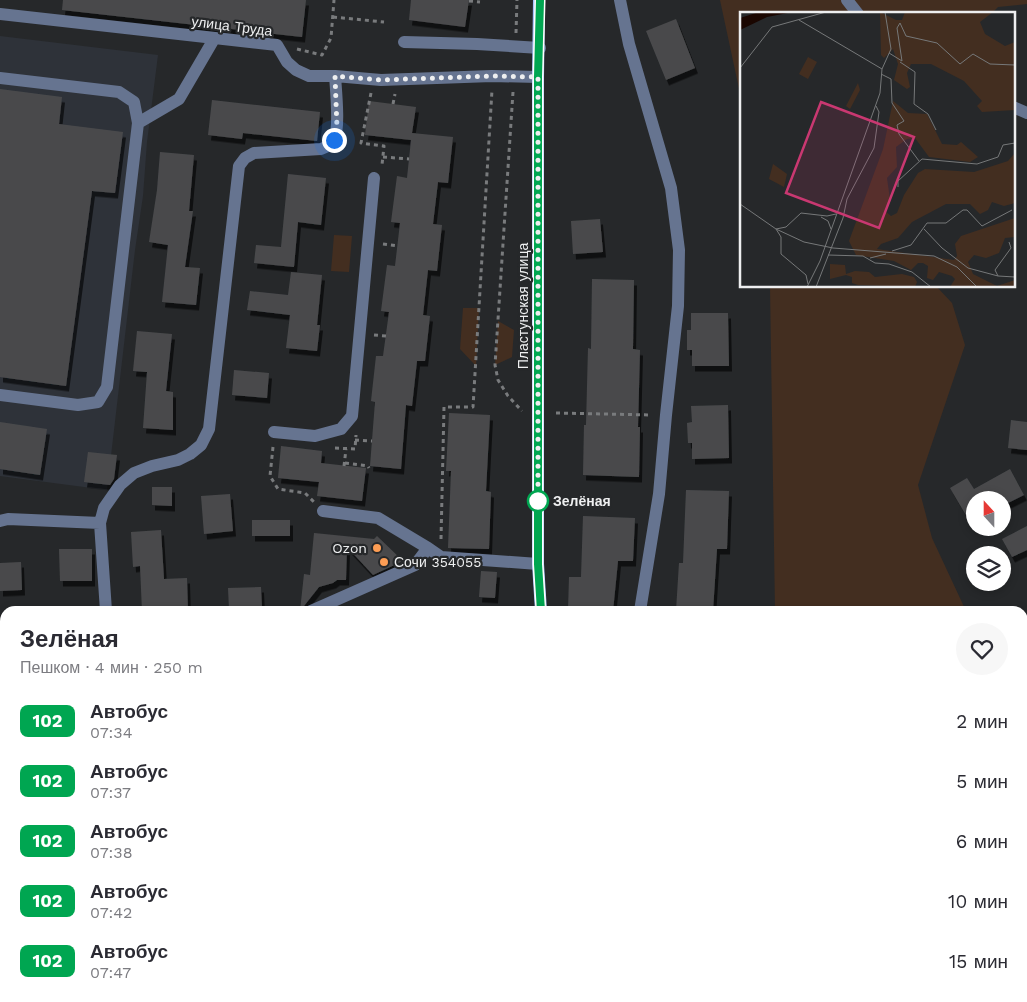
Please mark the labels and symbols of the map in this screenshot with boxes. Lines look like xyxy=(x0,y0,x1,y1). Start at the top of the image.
inset map xyxy=(740,12,1014,288)
street label: улица Труда xyxy=(191,13,273,39)
your location xyxy=(322,128,347,153)
street label: Пластунская улица xyxy=(515,243,531,369)
marker: Зелёная xyxy=(527,490,549,512)
north arrow xyxy=(966,491,1011,536)
place label: Зелёная xyxy=(553,493,611,509)
place label: Ozon xyxy=(332,540,367,556)
marker: Ozon xyxy=(371,542,383,554)
place label: Сочи 354055 xyxy=(394,554,481,570)
marker: Сочи 354055 xyxy=(378,556,390,568)

